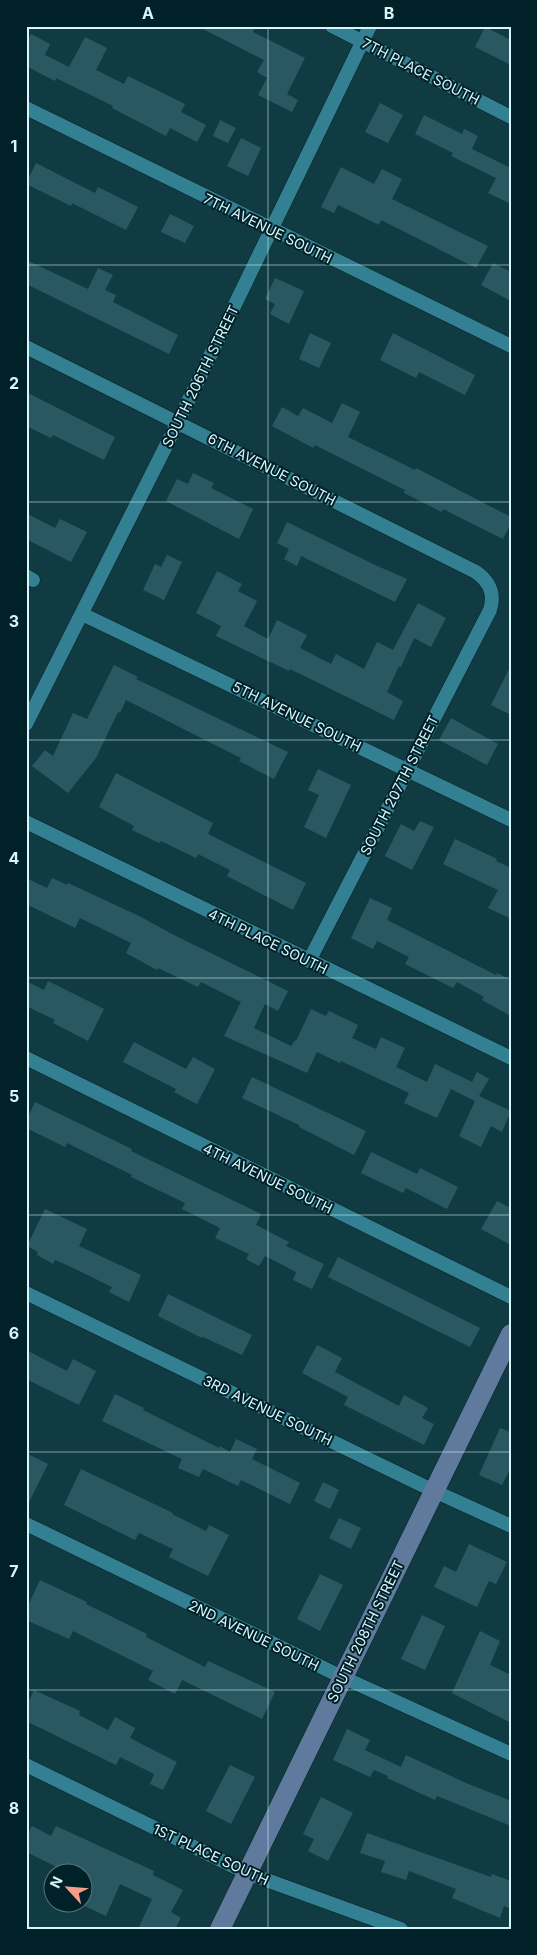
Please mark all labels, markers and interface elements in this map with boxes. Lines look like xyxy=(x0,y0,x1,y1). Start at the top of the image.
text: A xyxy=(142,3,154,23)
text: B xyxy=(384,3,394,23)
street label: 7TH PLACE SOUTH xyxy=(359,34,483,108)
text: 1 xyxy=(11,136,17,156)
street label: 7TH AVENUE SOUTH xyxy=(201,189,335,267)
street label: SOUTH 206TH STREET xyxy=(158,302,242,450)
text: 2 xyxy=(9,373,19,393)
street label: 6TH AVENUE SOUTH xyxy=(205,429,339,509)
text: 3 xyxy=(9,611,19,631)
street label: 5TH AVENUE SOUTH xyxy=(230,677,364,755)
street label: SOUTH 207TH STREET xyxy=(356,712,442,858)
text: 4 xyxy=(9,848,20,868)
street label: 4TH PLACE SOUTH xyxy=(206,905,330,977)
text: 5 xyxy=(9,1086,19,1106)
street label: 4TH AVENUE SOUTH xyxy=(200,1139,336,1217)
text: 6 xyxy=(9,1323,19,1343)
street label: 3RD AVENUE SOUTH xyxy=(201,1371,335,1449)
street label: SOUTH 208TH STREET xyxy=(323,1557,407,1705)
text: 7 xyxy=(9,1561,19,1581)
street label: 2ND AVENUE SOUTH xyxy=(186,1596,322,1674)
text: 8 xyxy=(9,1798,19,1818)
street label: 1ST PLACE SOUTH xyxy=(150,1820,272,1888)
north arrow xyxy=(42,1862,92,1912)
text: N xyxy=(46,1874,66,1891)

